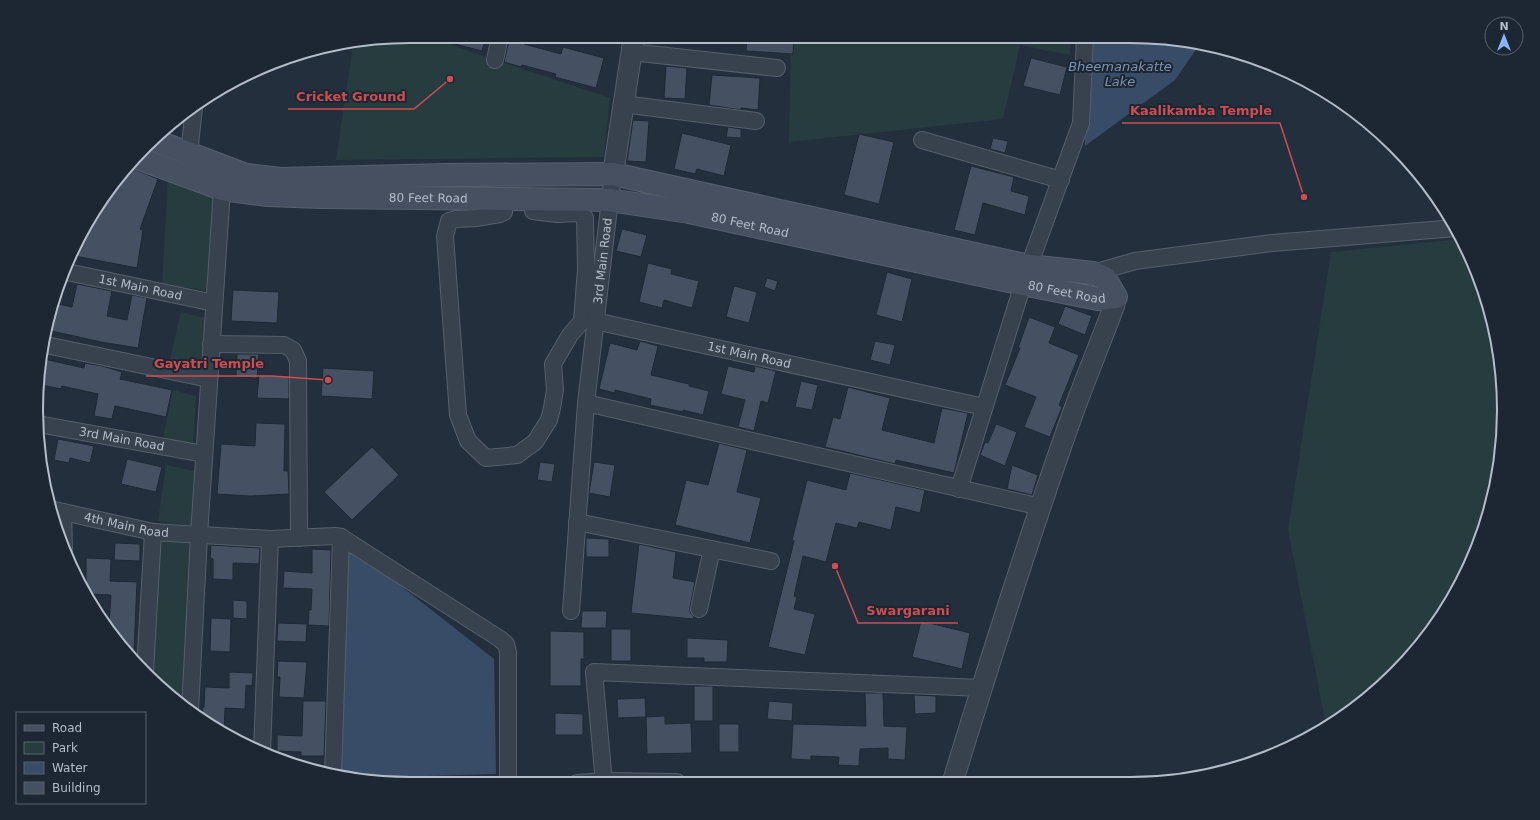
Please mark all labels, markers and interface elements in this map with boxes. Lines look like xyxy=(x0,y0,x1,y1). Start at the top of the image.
north arrow xyxy=(1484,16,1524,56)
text: N xyxy=(1499,20,1509,33)
water label: Bheemanakatte Lake xyxy=(1068,59,1172,89)
callout: Cricket Ground xyxy=(288,84,414,109)
text: Cricket Ground xyxy=(296,89,406,104)
callout: Kaalikamba Temple xyxy=(1122,98,1280,123)
text: Kaalikamba Temple xyxy=(1130,103,1272,118)
street label: 80 Feet Road xyxy=(389,191,468,206)
street label: 80 Feet Road xyxy=(710,210,790,240)
street label: 3rd Main Road xyxy=(591,217,615,305)
street label: 1st Main Road xyxy=(97,272,183,303)
street label: 80 Feet Road xyxy=(1027,278,1106,306)
street label: 1st Main Road xyxy=(706,339,792,371)
callout: Gayatri Temple xyxy=(146,351,272,376)
text: Gayatri Temple xyxy=(154,356,264,371)
street label: 3rd Main Road xyxy=(78,425,165,454)
street label: 4th Main Road xyxy=(83,510,169,540)
callout: Swargarani xyxy=(858,598,958,623)
text: Swargarani xyxy=(866,603,950,618)
legend xyxy=(16,712,146,804)
text: Road xyxy=(52,721,82,735)
text: Park xyxy=(52,741,78,755)
text: Water xyxy=(52,761,88,775)
text: Building xyxy=(52,781,101,795)

